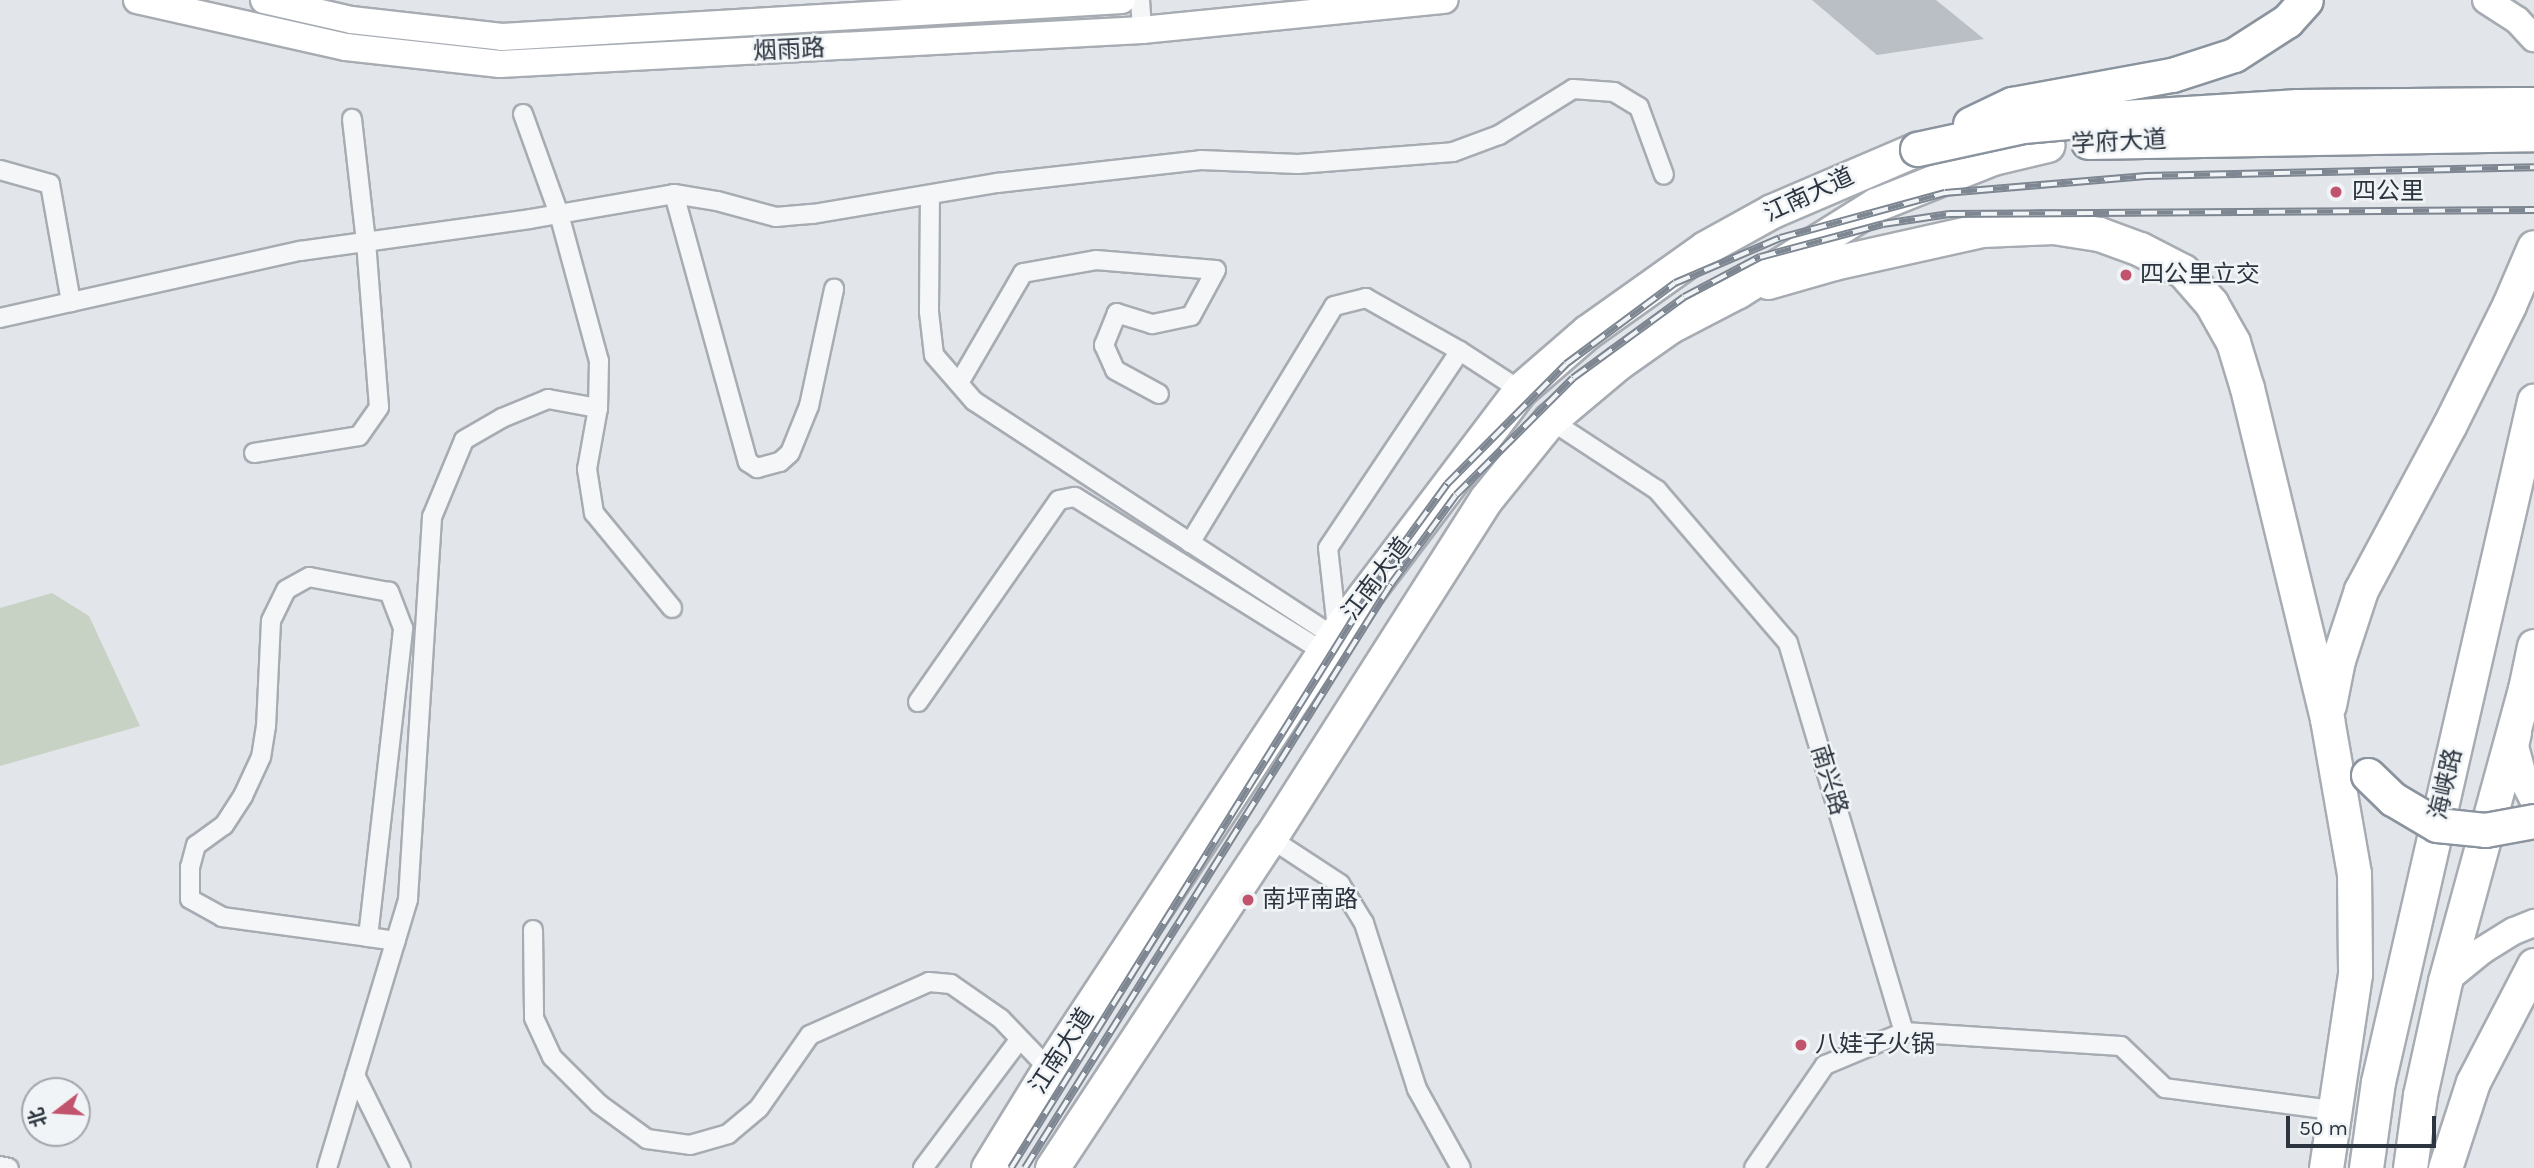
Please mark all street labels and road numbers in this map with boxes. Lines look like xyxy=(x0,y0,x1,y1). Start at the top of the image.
street label: 烟雨路 xyxy=(752,34,826,66)
street label: 学府大道 xyxy=(2070,125,2168,159)
street label: 江南大道 xyxy=(1759,162,1859,228)
street label: 江南大道 xyxy=(1337,532,1417,626)
street label: 南兴路 xyxy=(1805,741,1853,819)
street label: 海峡路 xyxy=(2424,746,2468,822)
street label: 江南大道 xyxy=(1024,1003,1100,1099)

